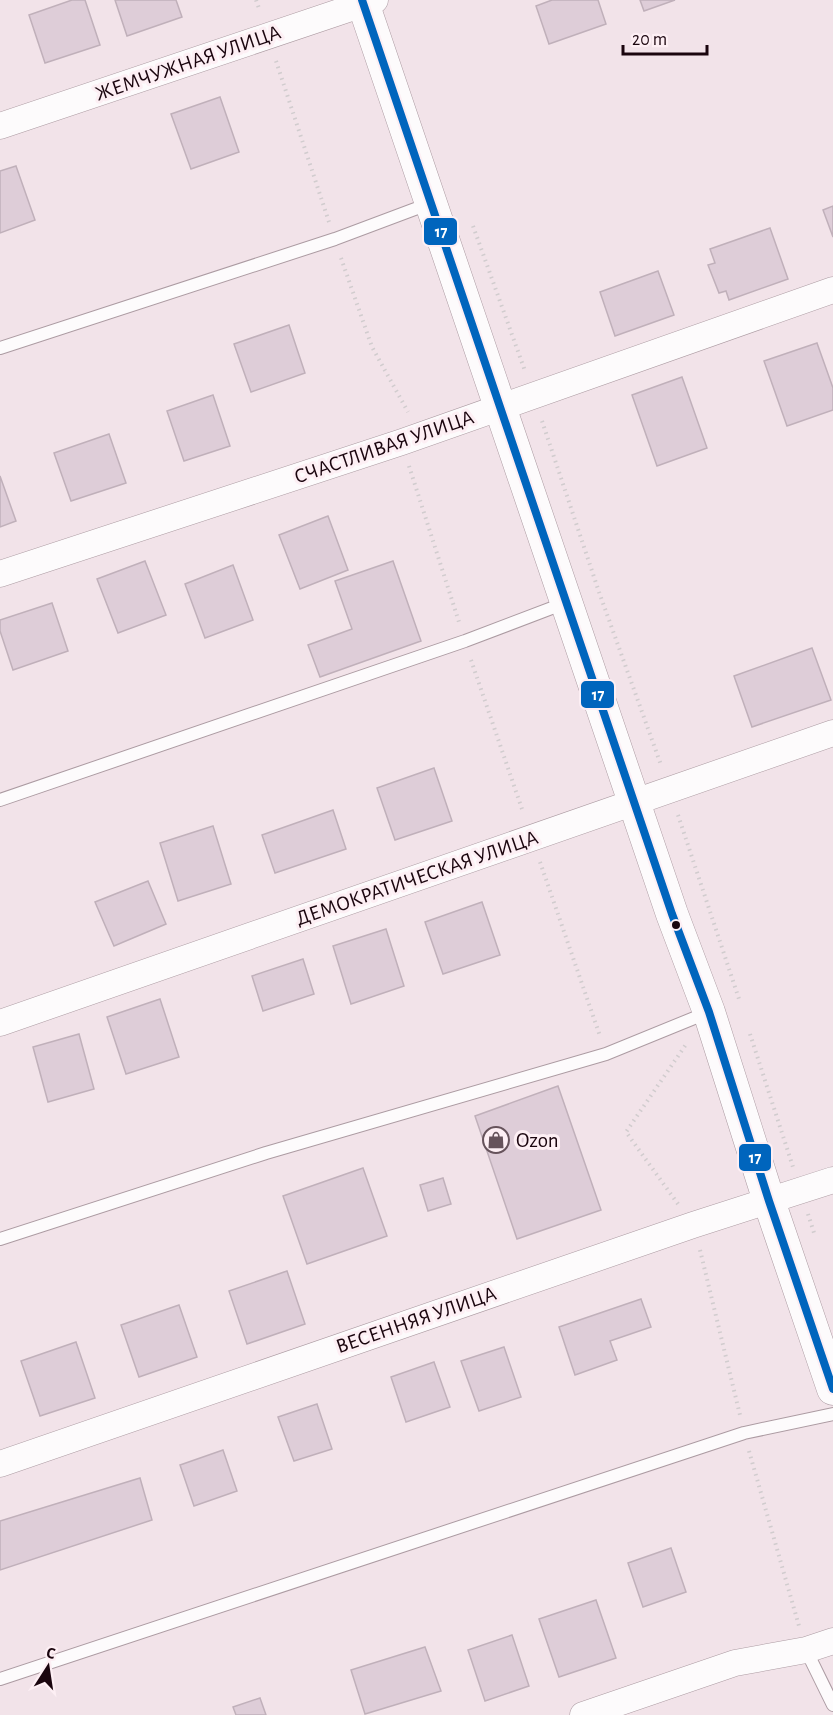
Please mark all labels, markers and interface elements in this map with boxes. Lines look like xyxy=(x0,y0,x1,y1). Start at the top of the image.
scale bar xyxy=(623,18,707,56)
street label: ЖЕМЧУЖНАЯ УЛИЦА xyxy=(93,21,283,105)
text: 20 m xyxy=(632,31,667,49)
line badge: 17 xyxy=(423,217,458,246)
text: 17 xyxy=(435,224,447,240)
street label: СЧАСТЛИВАЯ УЛИЦА xyxy=(292,406,476,488)
line badge: 17 xyxy=(580,680,615,709)
text: 17 xyxy=(592,687,604,703)
street label: ДЕМОКРАТИЧЕСКАЯ УЛИЦА xyxy=(293,827,541,929)
unlabelled marker xyxy=(670,919,682,931)
shop icon: Ozon xyxy=(481,1125,511,1155)
place label: Ozon xyxy=(516,1130,559,1151)
line badge: 17 xyxy=(738,1143,772,1172)
text: 17 xyxy=(749,1150,761,1166)
street label: ВЕСЕННЯЯ УЛИЦА xyxy=(333,1283,499,1357)
north arrow xyxy=(18,1637,78,1697)
text: С xyxy=(45,1645,57,1662)

